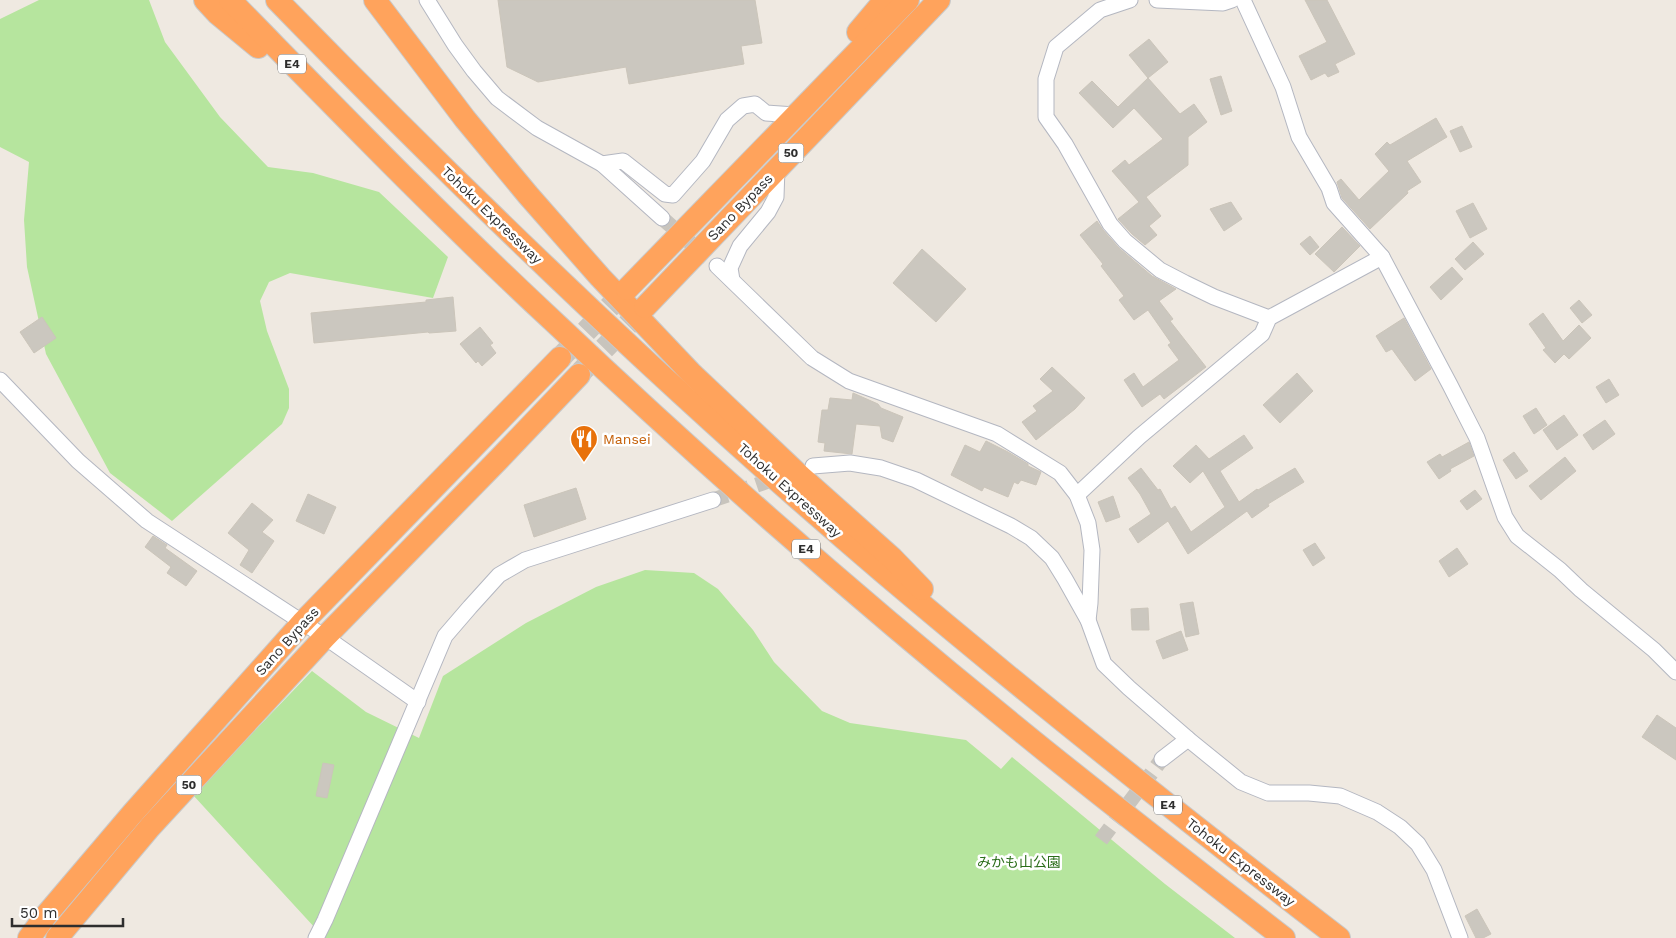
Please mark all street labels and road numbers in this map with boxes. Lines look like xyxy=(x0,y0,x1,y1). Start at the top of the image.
road number: E4 xyxy=(278,54,306,74)
road number: 50 xyxy=(778,144,804,162)
street label: Tohoku Expressway xyxy=(439,163,546,268)
street label: Sano Bypass xyxy=(704,170,776,244)
street label: Tohoku Expressway xyxy=(735,440,845,541)
road number: E4 xyxy=(792,540,820,558)
street label: Sano Bypass xyxy=(252,604,322,678)
road number: 50 xyxy=(176,776,202,794)
road number: E4 xyxy=(1154,796,1182,814)
street label: Tohoku Expressway xyxy=(1184,815,1299,910)

